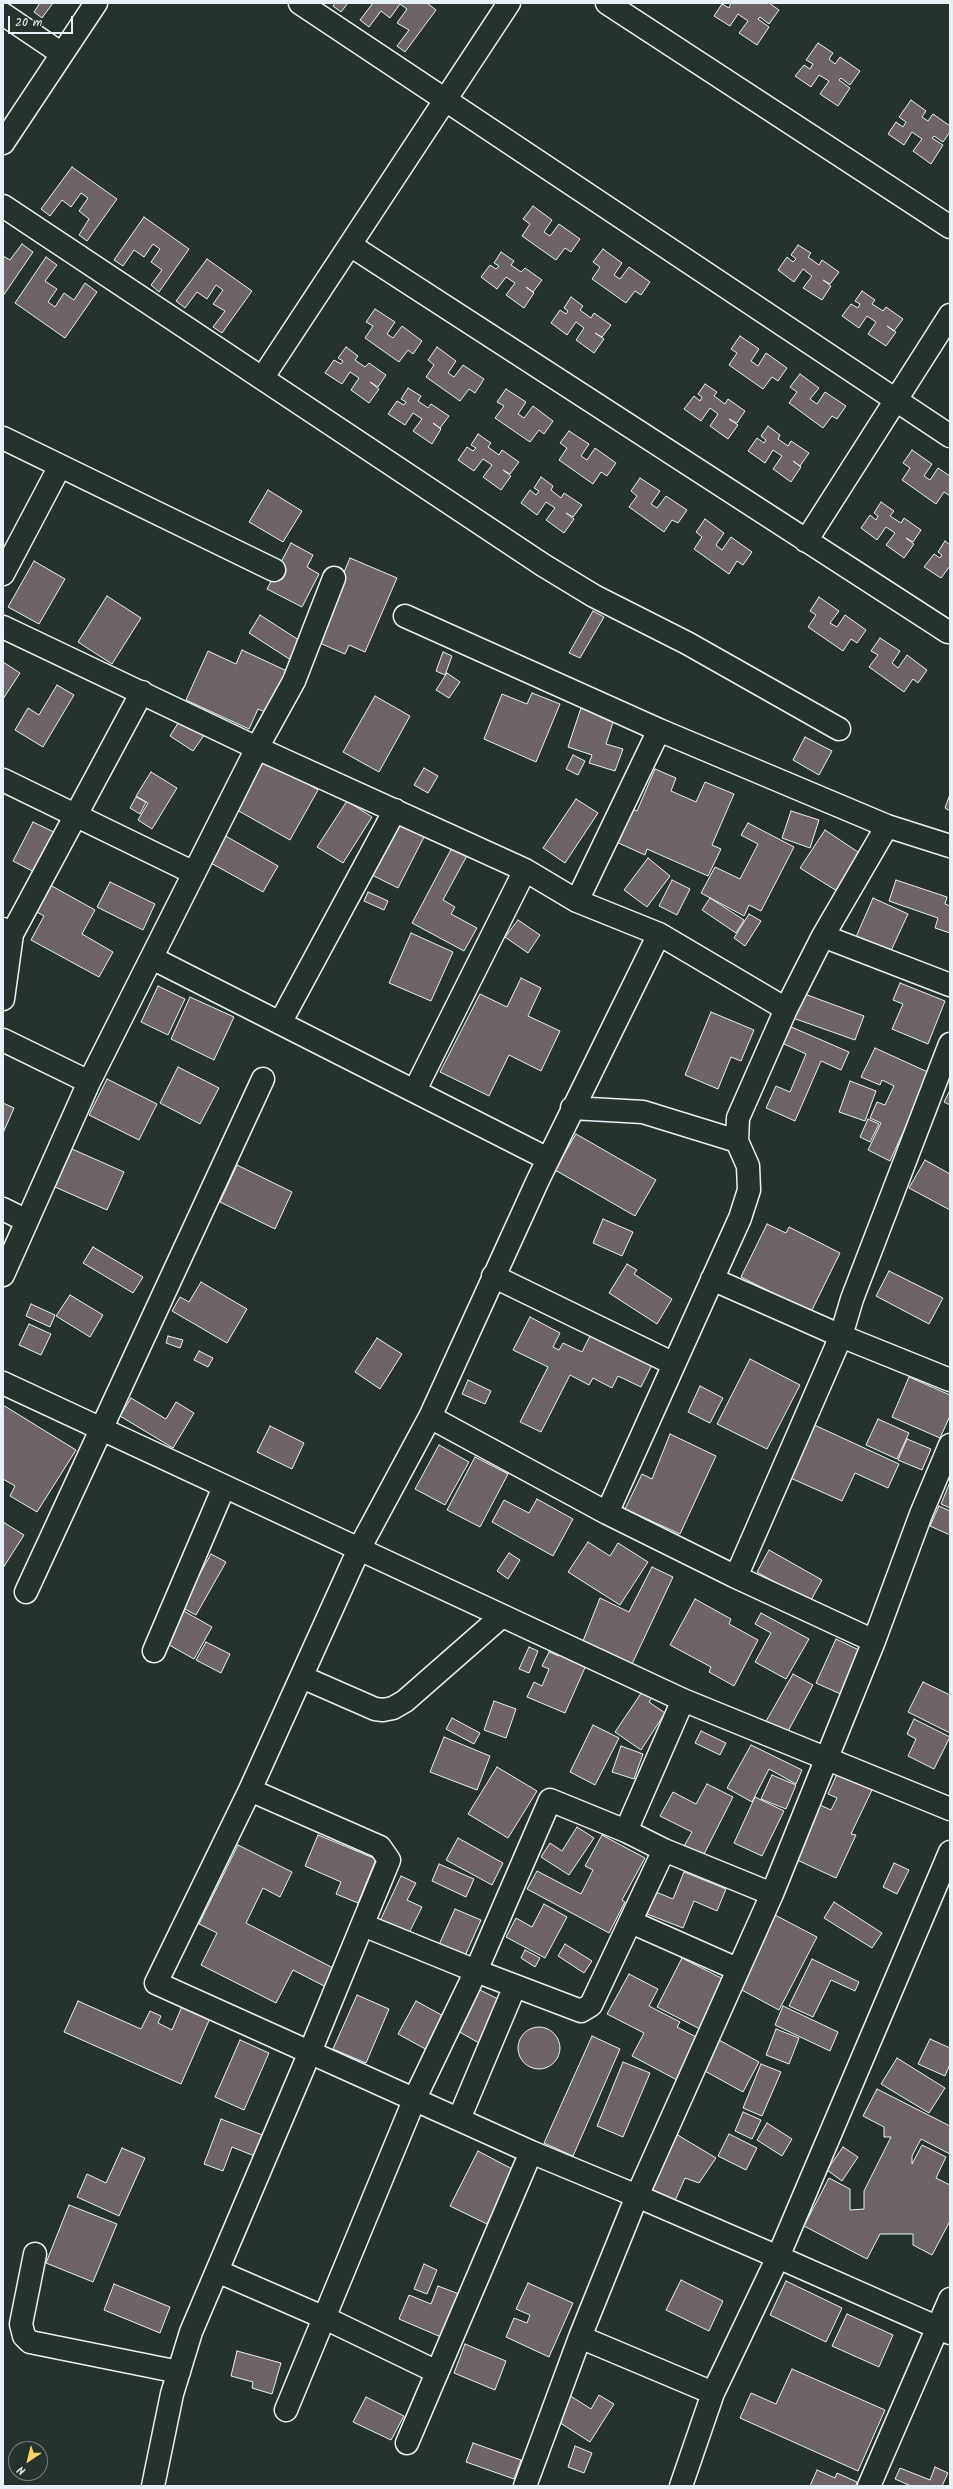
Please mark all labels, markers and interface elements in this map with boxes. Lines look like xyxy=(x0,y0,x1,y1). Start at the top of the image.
scale bar xyxy=(10,8,75,34)
text: 20 m xyxy=(15,13,42,32)
north arrow xyxy=(8,2441,48,2481)
text: N xyxy=(14,2461,30,2479)

